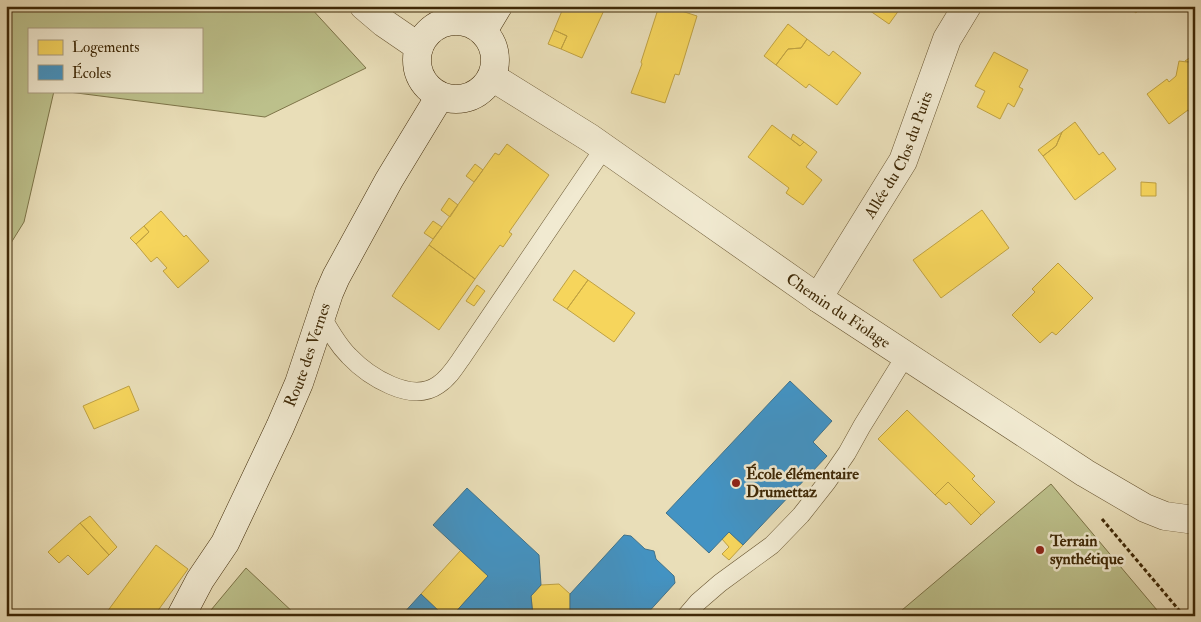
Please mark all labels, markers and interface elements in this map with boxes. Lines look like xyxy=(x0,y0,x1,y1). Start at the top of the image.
legend xyxy=(28,28,202,92)
text: Logements xyxy=(72,38,139,57)
text: Écoles xyxy=(72,62,111,83)
street label: Allée du Clos du Puits xyxy=(859,89,937,223)
street label: Chemin du Fiolage xyxy=(782,269,895,353)
street label: Route des Vernes xyxy=(280,300,335,410)
place label: École élémentaire Drumettaz xyxy=(746,463,859,502)
marker: École élémentaire Drumettaz xyxy=(730,477,742,489)
place label: Terrain synthétique xyxy=(1049,531,1124,570)
marker: Terrain synthétique xyxy=(1034,544,1046,556)

